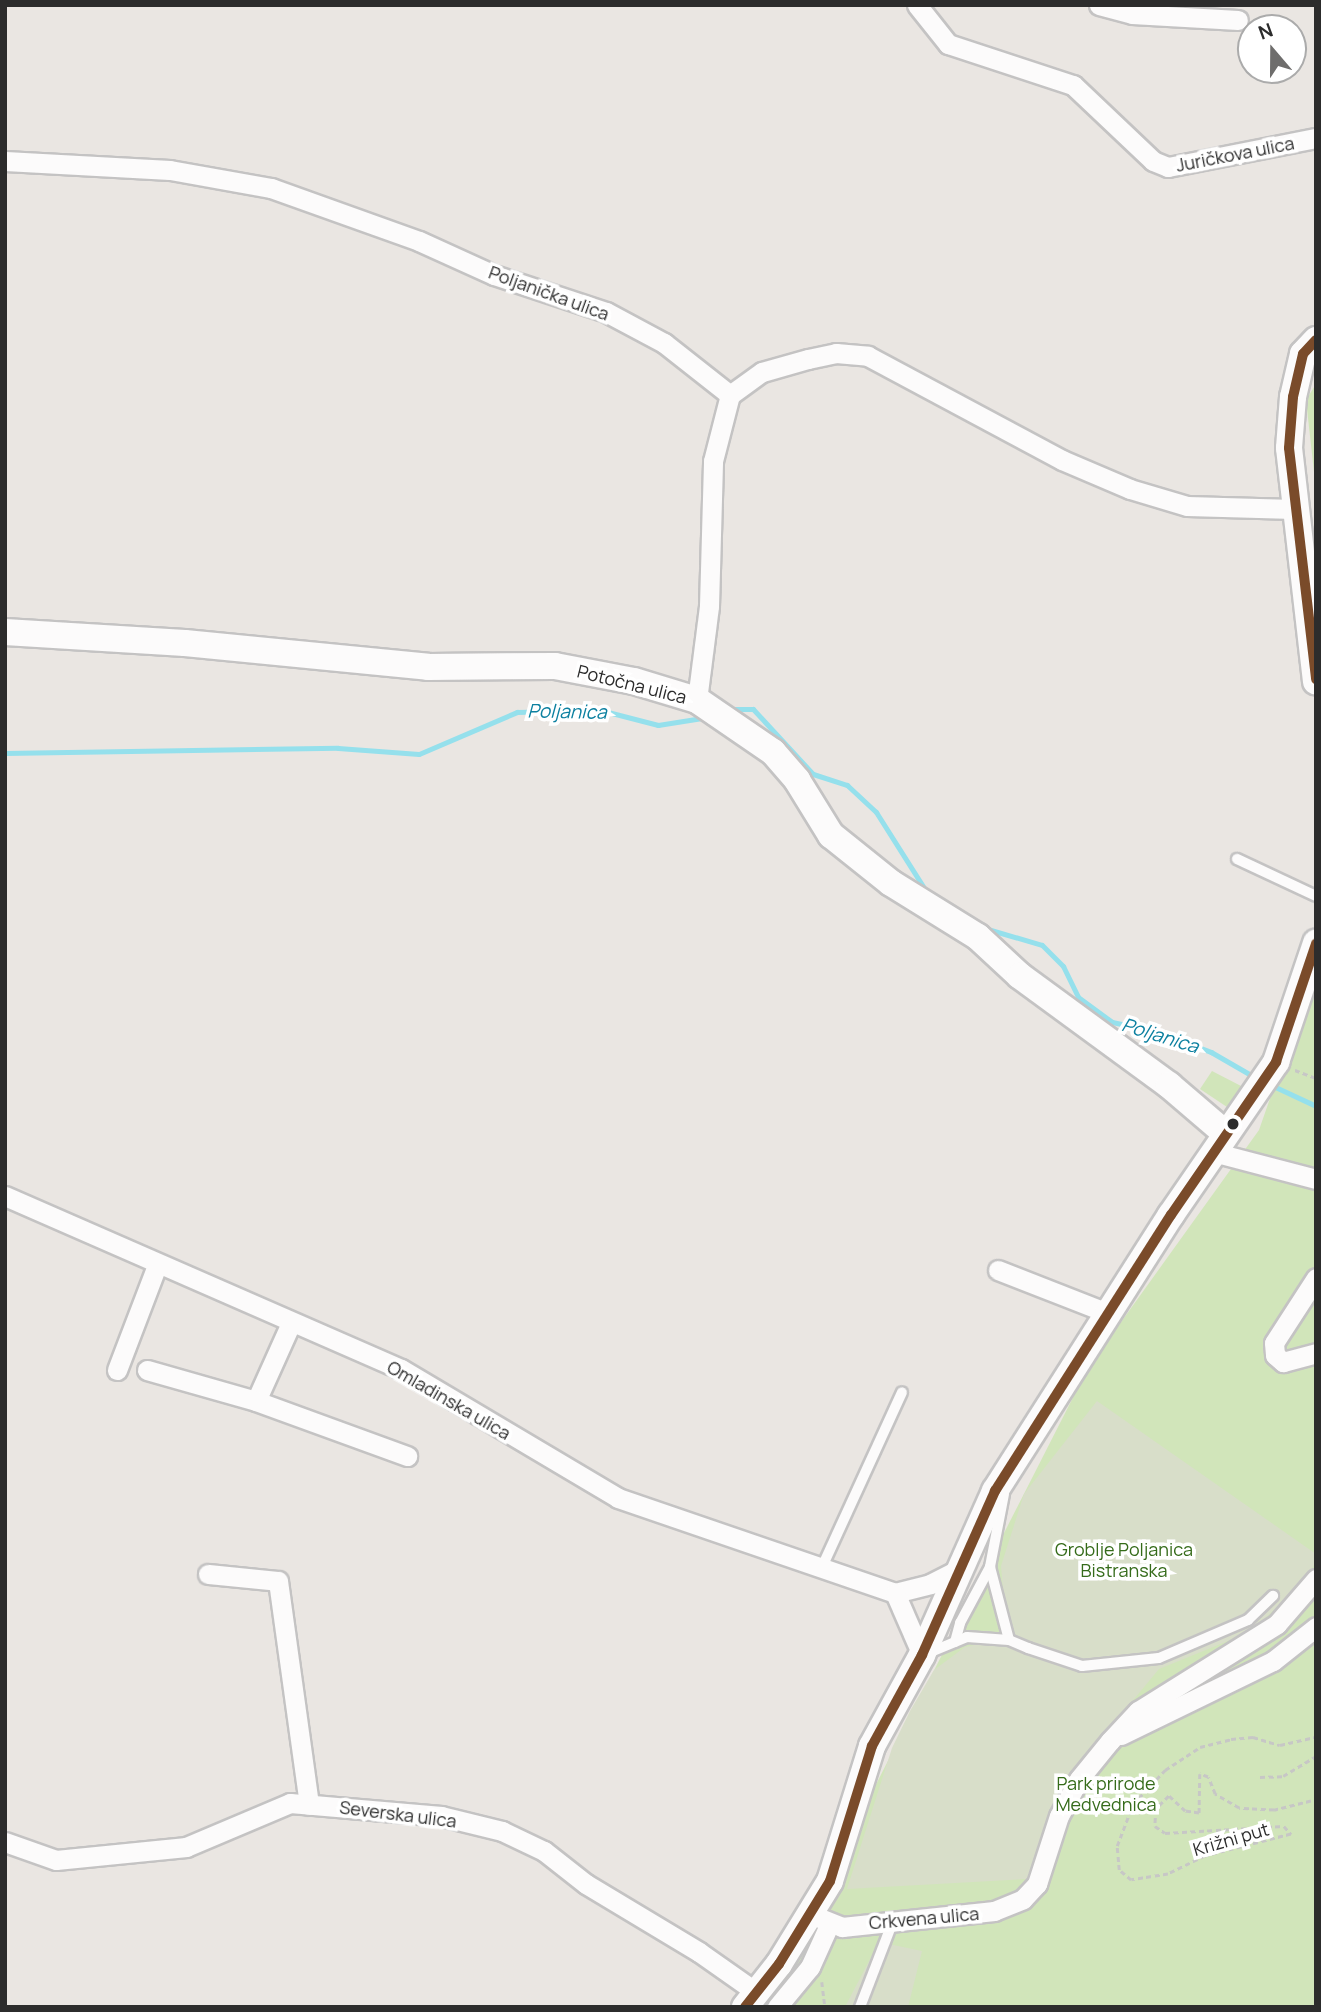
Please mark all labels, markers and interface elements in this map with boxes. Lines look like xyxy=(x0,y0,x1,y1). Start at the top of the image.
north arrow xyxy=(1237,14,1307,84)
text: N xyxy=(1255,17,1276,46)
street label: Juričkova ulica xyxy=(1174,132,1296,176)
street label: Poljanička ulica xyxy=(486,261,612,325)
street label: Potočna ulica xyxy=(575,660,689,708)
water label: Poljanica xyxy=(527,700,607,724)
water label: Poljanica xyxy=(1119,1014,1201,1058)
unlabelled marker xyxy=(1226,1117,1240,1131)
street label: Omladinska ulica xyxy=(383,1356,515,1444)
park label: Groblje Poljanica Bistranska xyxy=(1055,1539,1193,1582)
park label: Park prirode Medvednica xyxy=(1055,1773,1157,1816)
street label: Severska ulica xyxy=(338,1796,458,1832)
street label: Križni put xyxy=(1191,1818,1271,1860)
street label: Crkvena ulica xyxy=(868,1902,980,1934)

